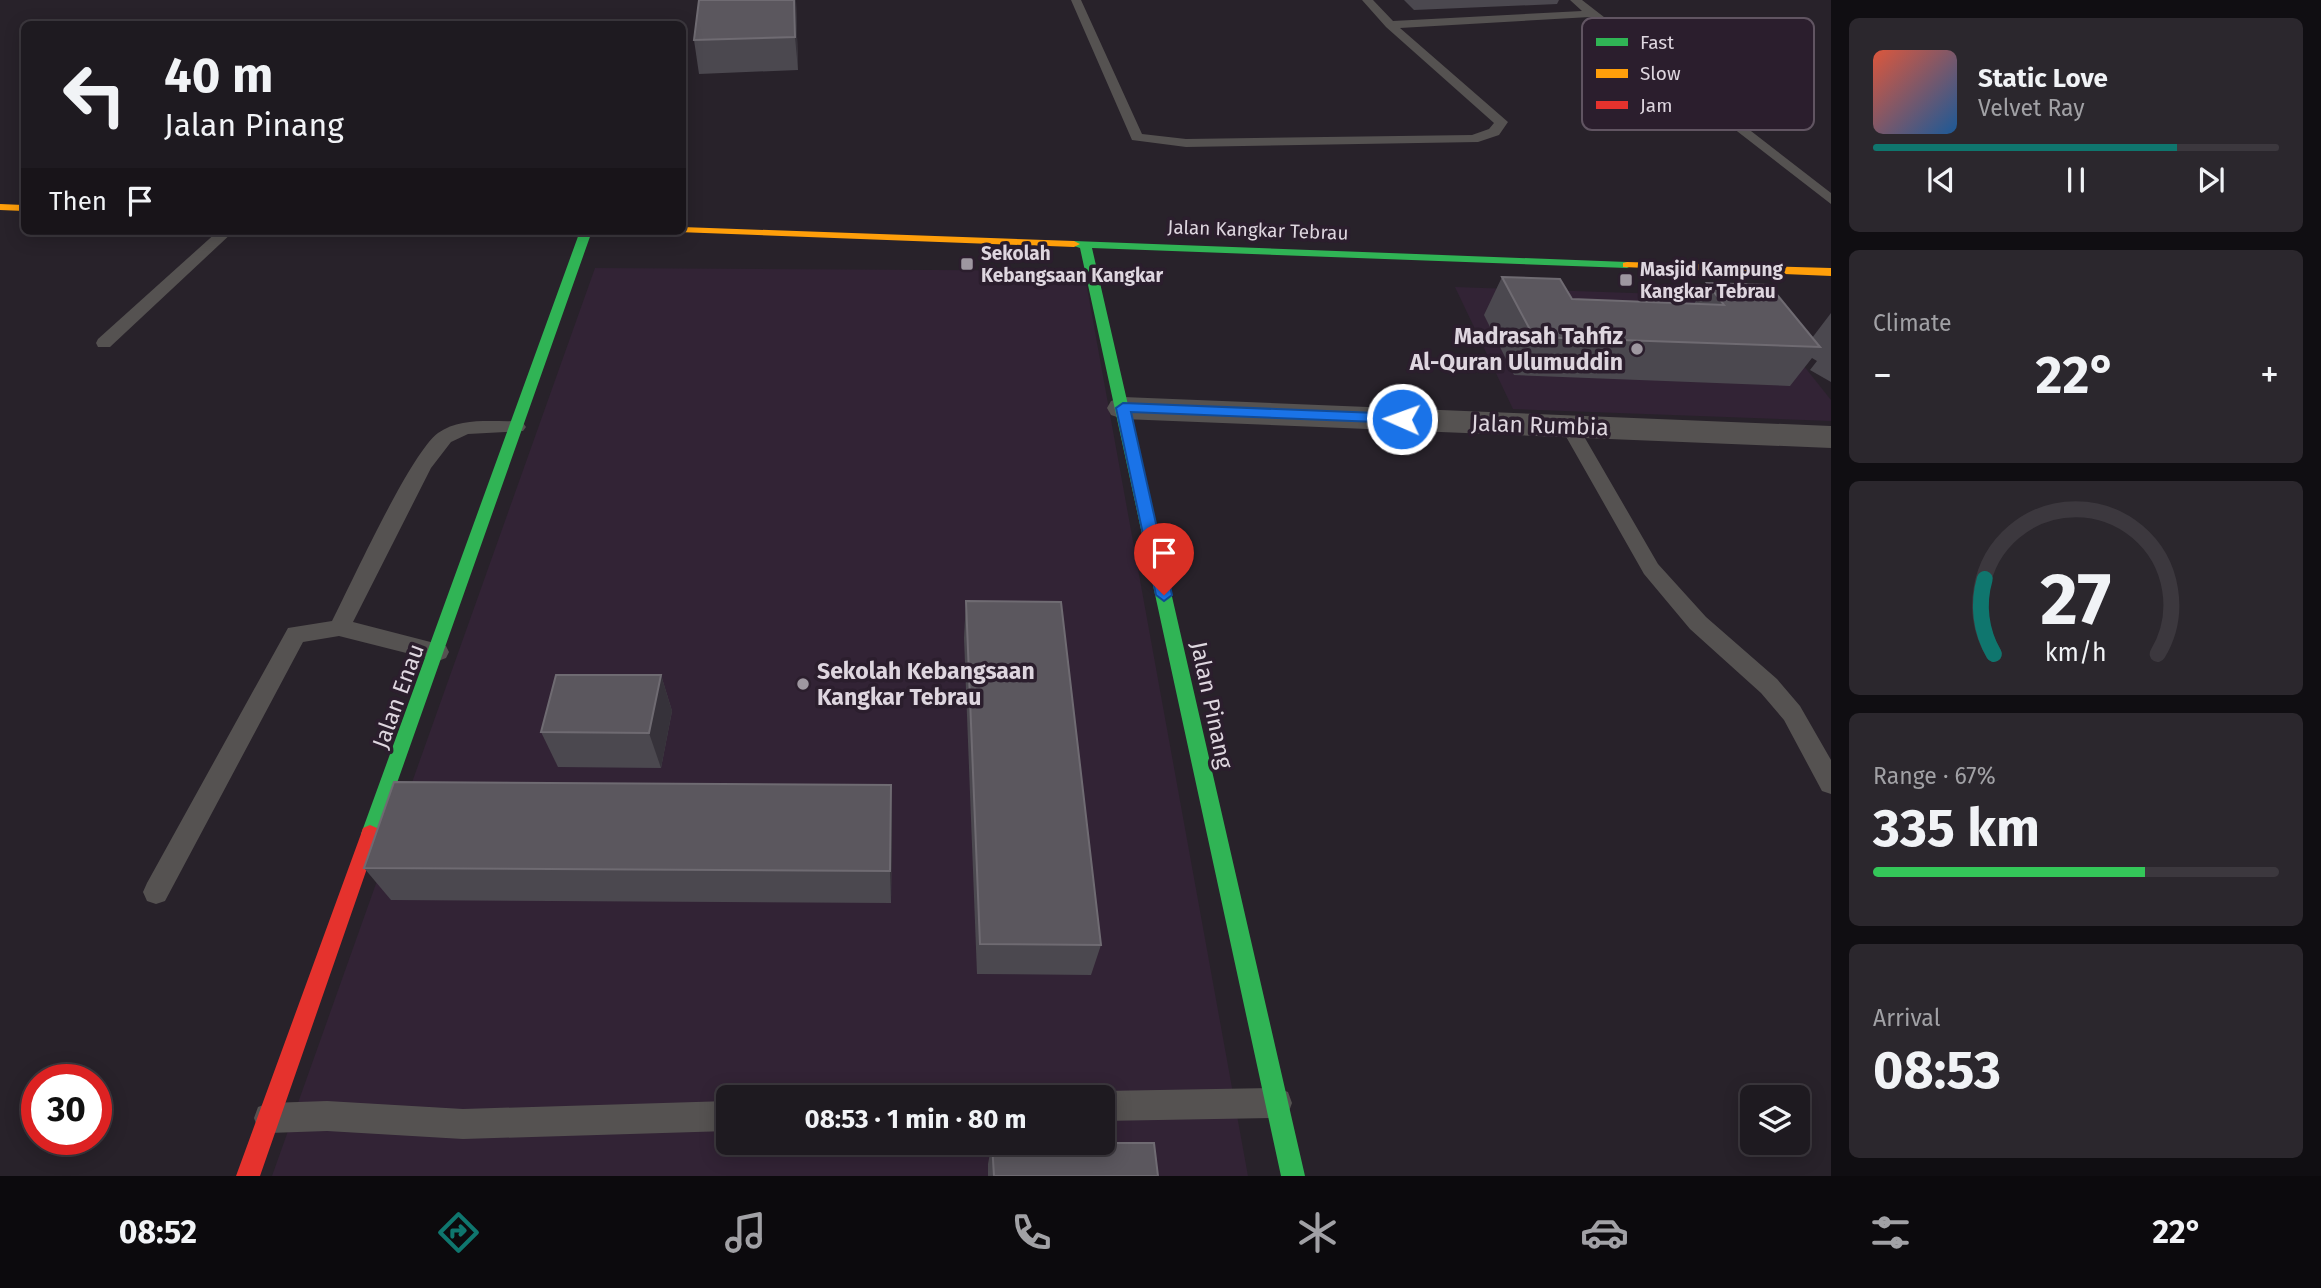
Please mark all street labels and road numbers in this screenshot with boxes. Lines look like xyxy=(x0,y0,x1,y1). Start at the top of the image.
street label: Jalan Kangkar Tebrau xyxy=(1167,215,1349,245)
street label: Jalan Rumbia xyxy=(1471,409,1609,441)
street label: Jalan Pinang xyxy=(1185,639,1239,771)
street label: Jalan Enau xyxy=(366,640,430,752)

